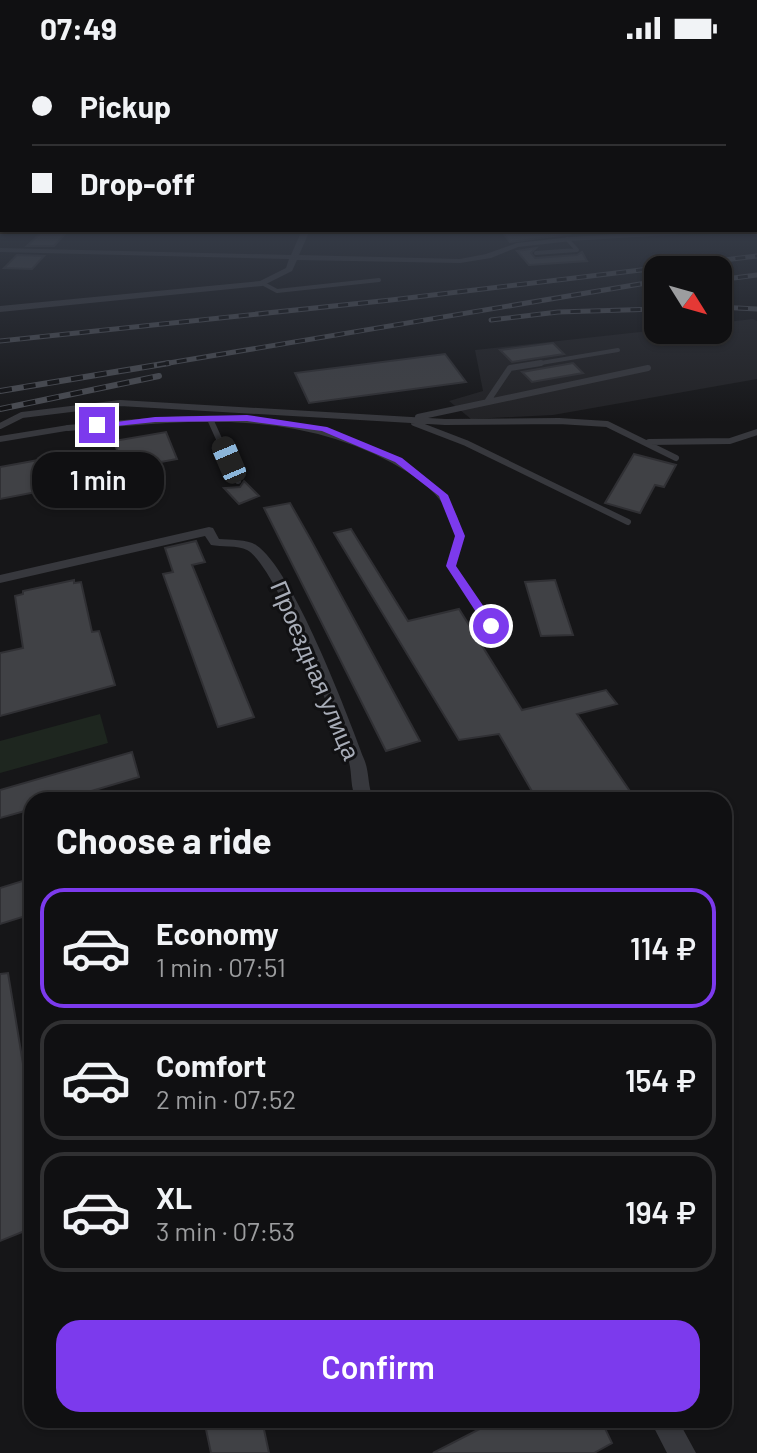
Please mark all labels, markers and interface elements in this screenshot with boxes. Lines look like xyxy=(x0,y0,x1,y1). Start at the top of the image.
text: 07:49 xyxy=(40,10,117,46)
text: Pickup xyxy=(80,88,171,124)
text: Drop-off xyxy=(80,165,195,201)
north arrow xyxy=(644,256,732,344)
map controls xyxy=(644,256,732,344)
route end xyxy=(79,407,115,443)
car xyxy=(209,433,249,487)
callout: 1 min xyxy=(31,453,163,509)
text: 1 min xyxy=(70,464,126,495)
street label: Проездная улица xyxy=(265,576,367,764)
route start xyxy=(473,608,509,644)
text: Choose a ride xyxy=(56,818,272,861)
icon: car xyxy=(60,912,132,984)
text: Economy xyxy=(156,915,279,951)
text: 114 ₽ xyxy=(630,930,696,966)
text: 1 min · 07:51 xyxy=(156,951,286,982)
icon: car xyxy=(60,1044,132,1116)
text: Comfort xyxy=(156,1047,266,1083)
text: 154 ₽ xyxy=(625,1062,696,1098)
text: 2 min · 07:52 xyxy=(156,1083,296,1114)
icon: car xyxy=(60,1176,132,1248)
text: XL xyxy=(156,1179,192,1215)
text: 194 ₽ xyxy=(625,1194,696,1230)
text: 3 min · 07:53 xyxy=(156,1215,295,1246)
button: Confirm xyxy=(56,1320,700,1412)

